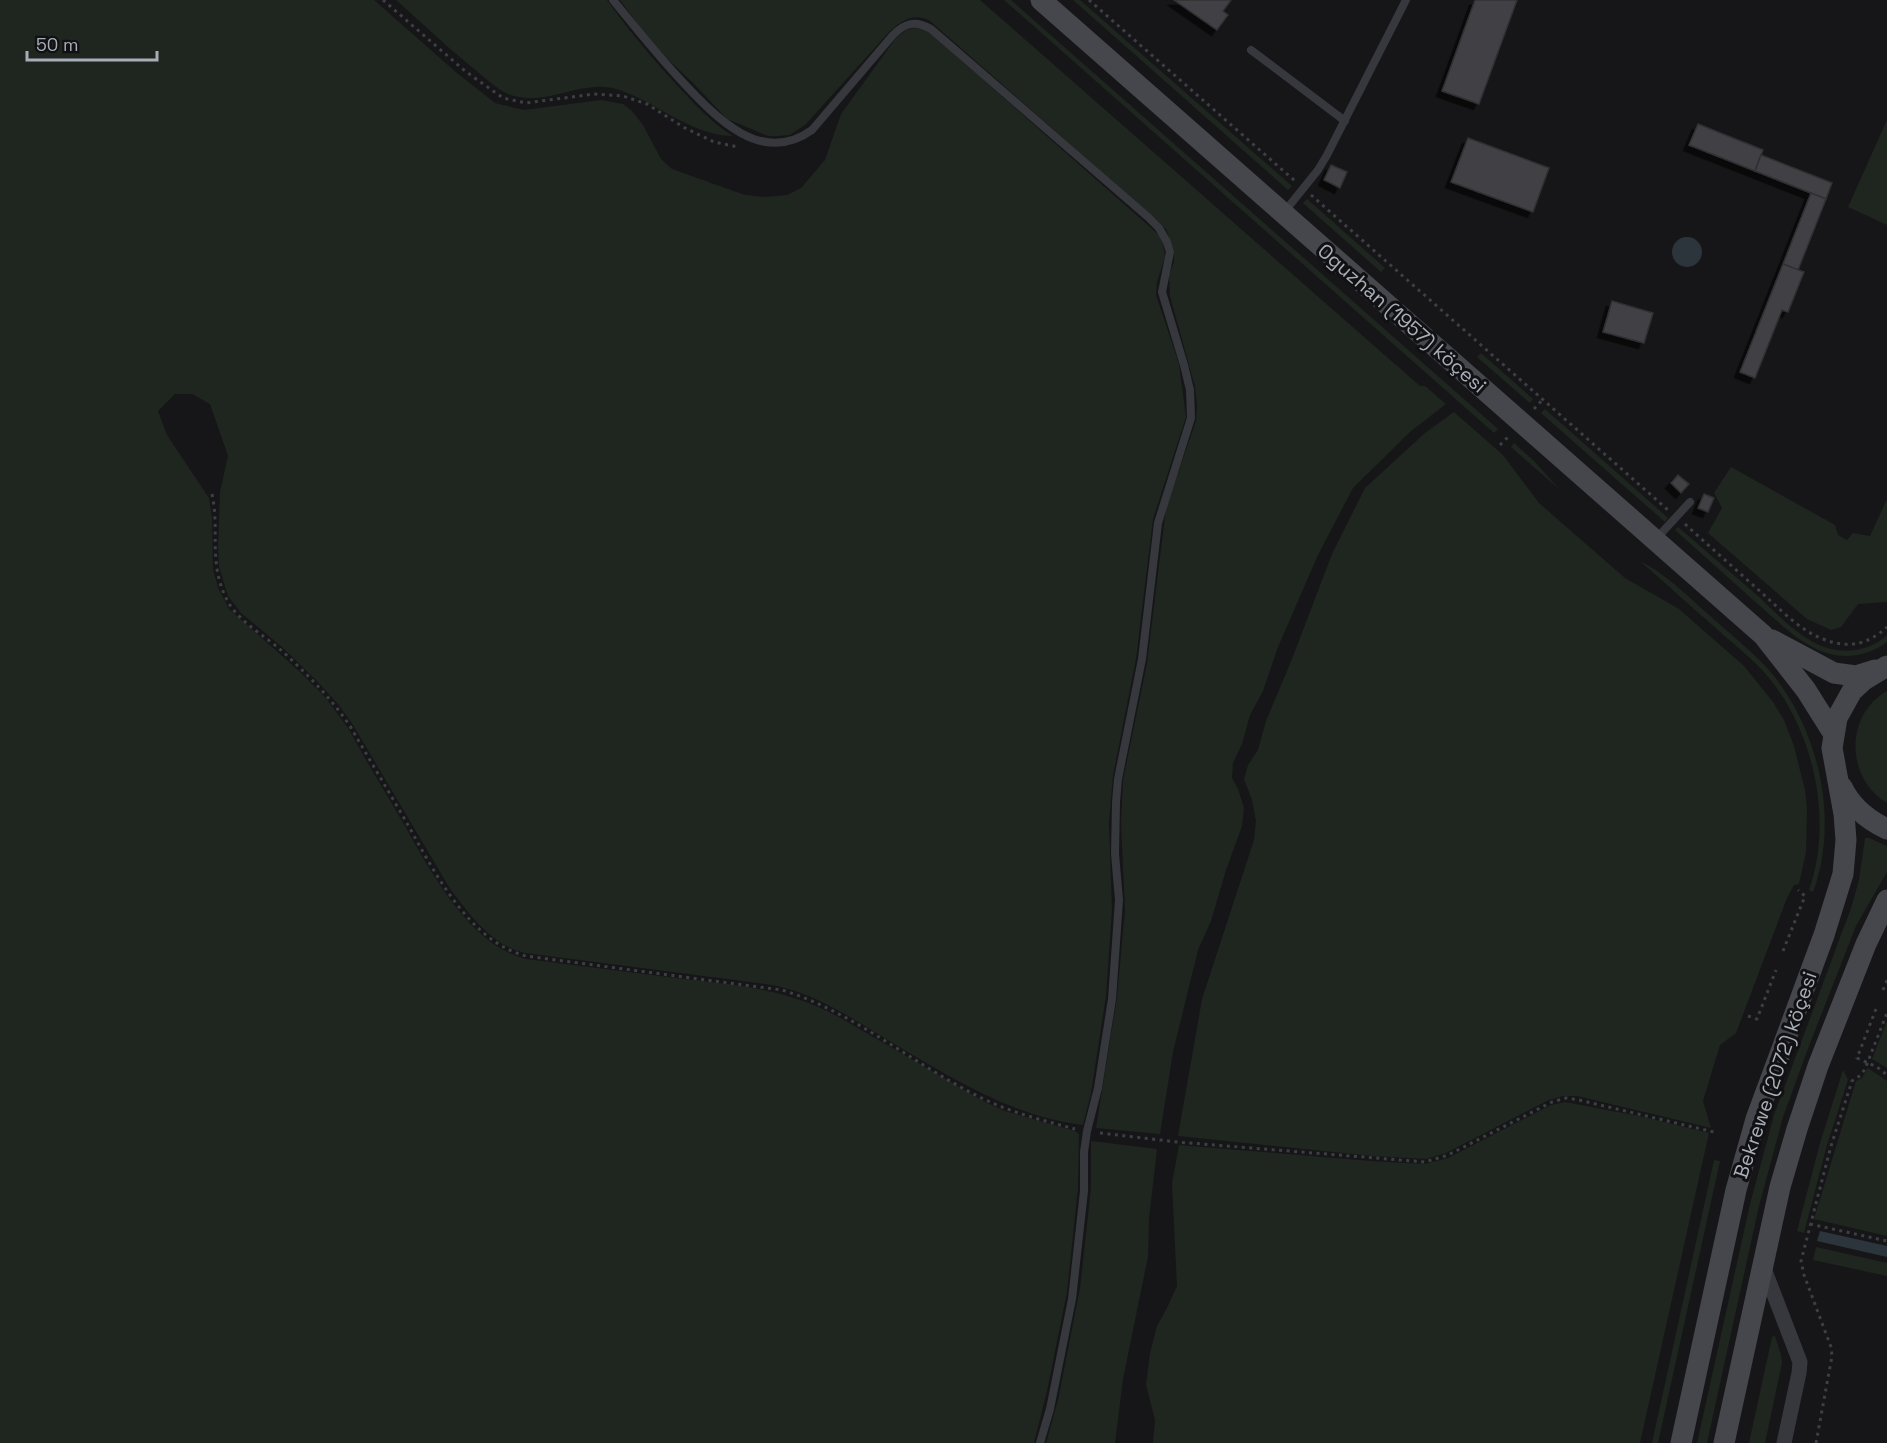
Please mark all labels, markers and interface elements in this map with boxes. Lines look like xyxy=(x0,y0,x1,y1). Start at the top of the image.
scale bar xyxy=(27,24,158,62)
text: 50 m xyxy=(36,33,78,56)
street label: Oguzhan (1957) köçesi xyxy=(1312,238,1492,398)
street label: Bekrewe (2072) köçesi xyxy=(1727,968,1823,1182)

